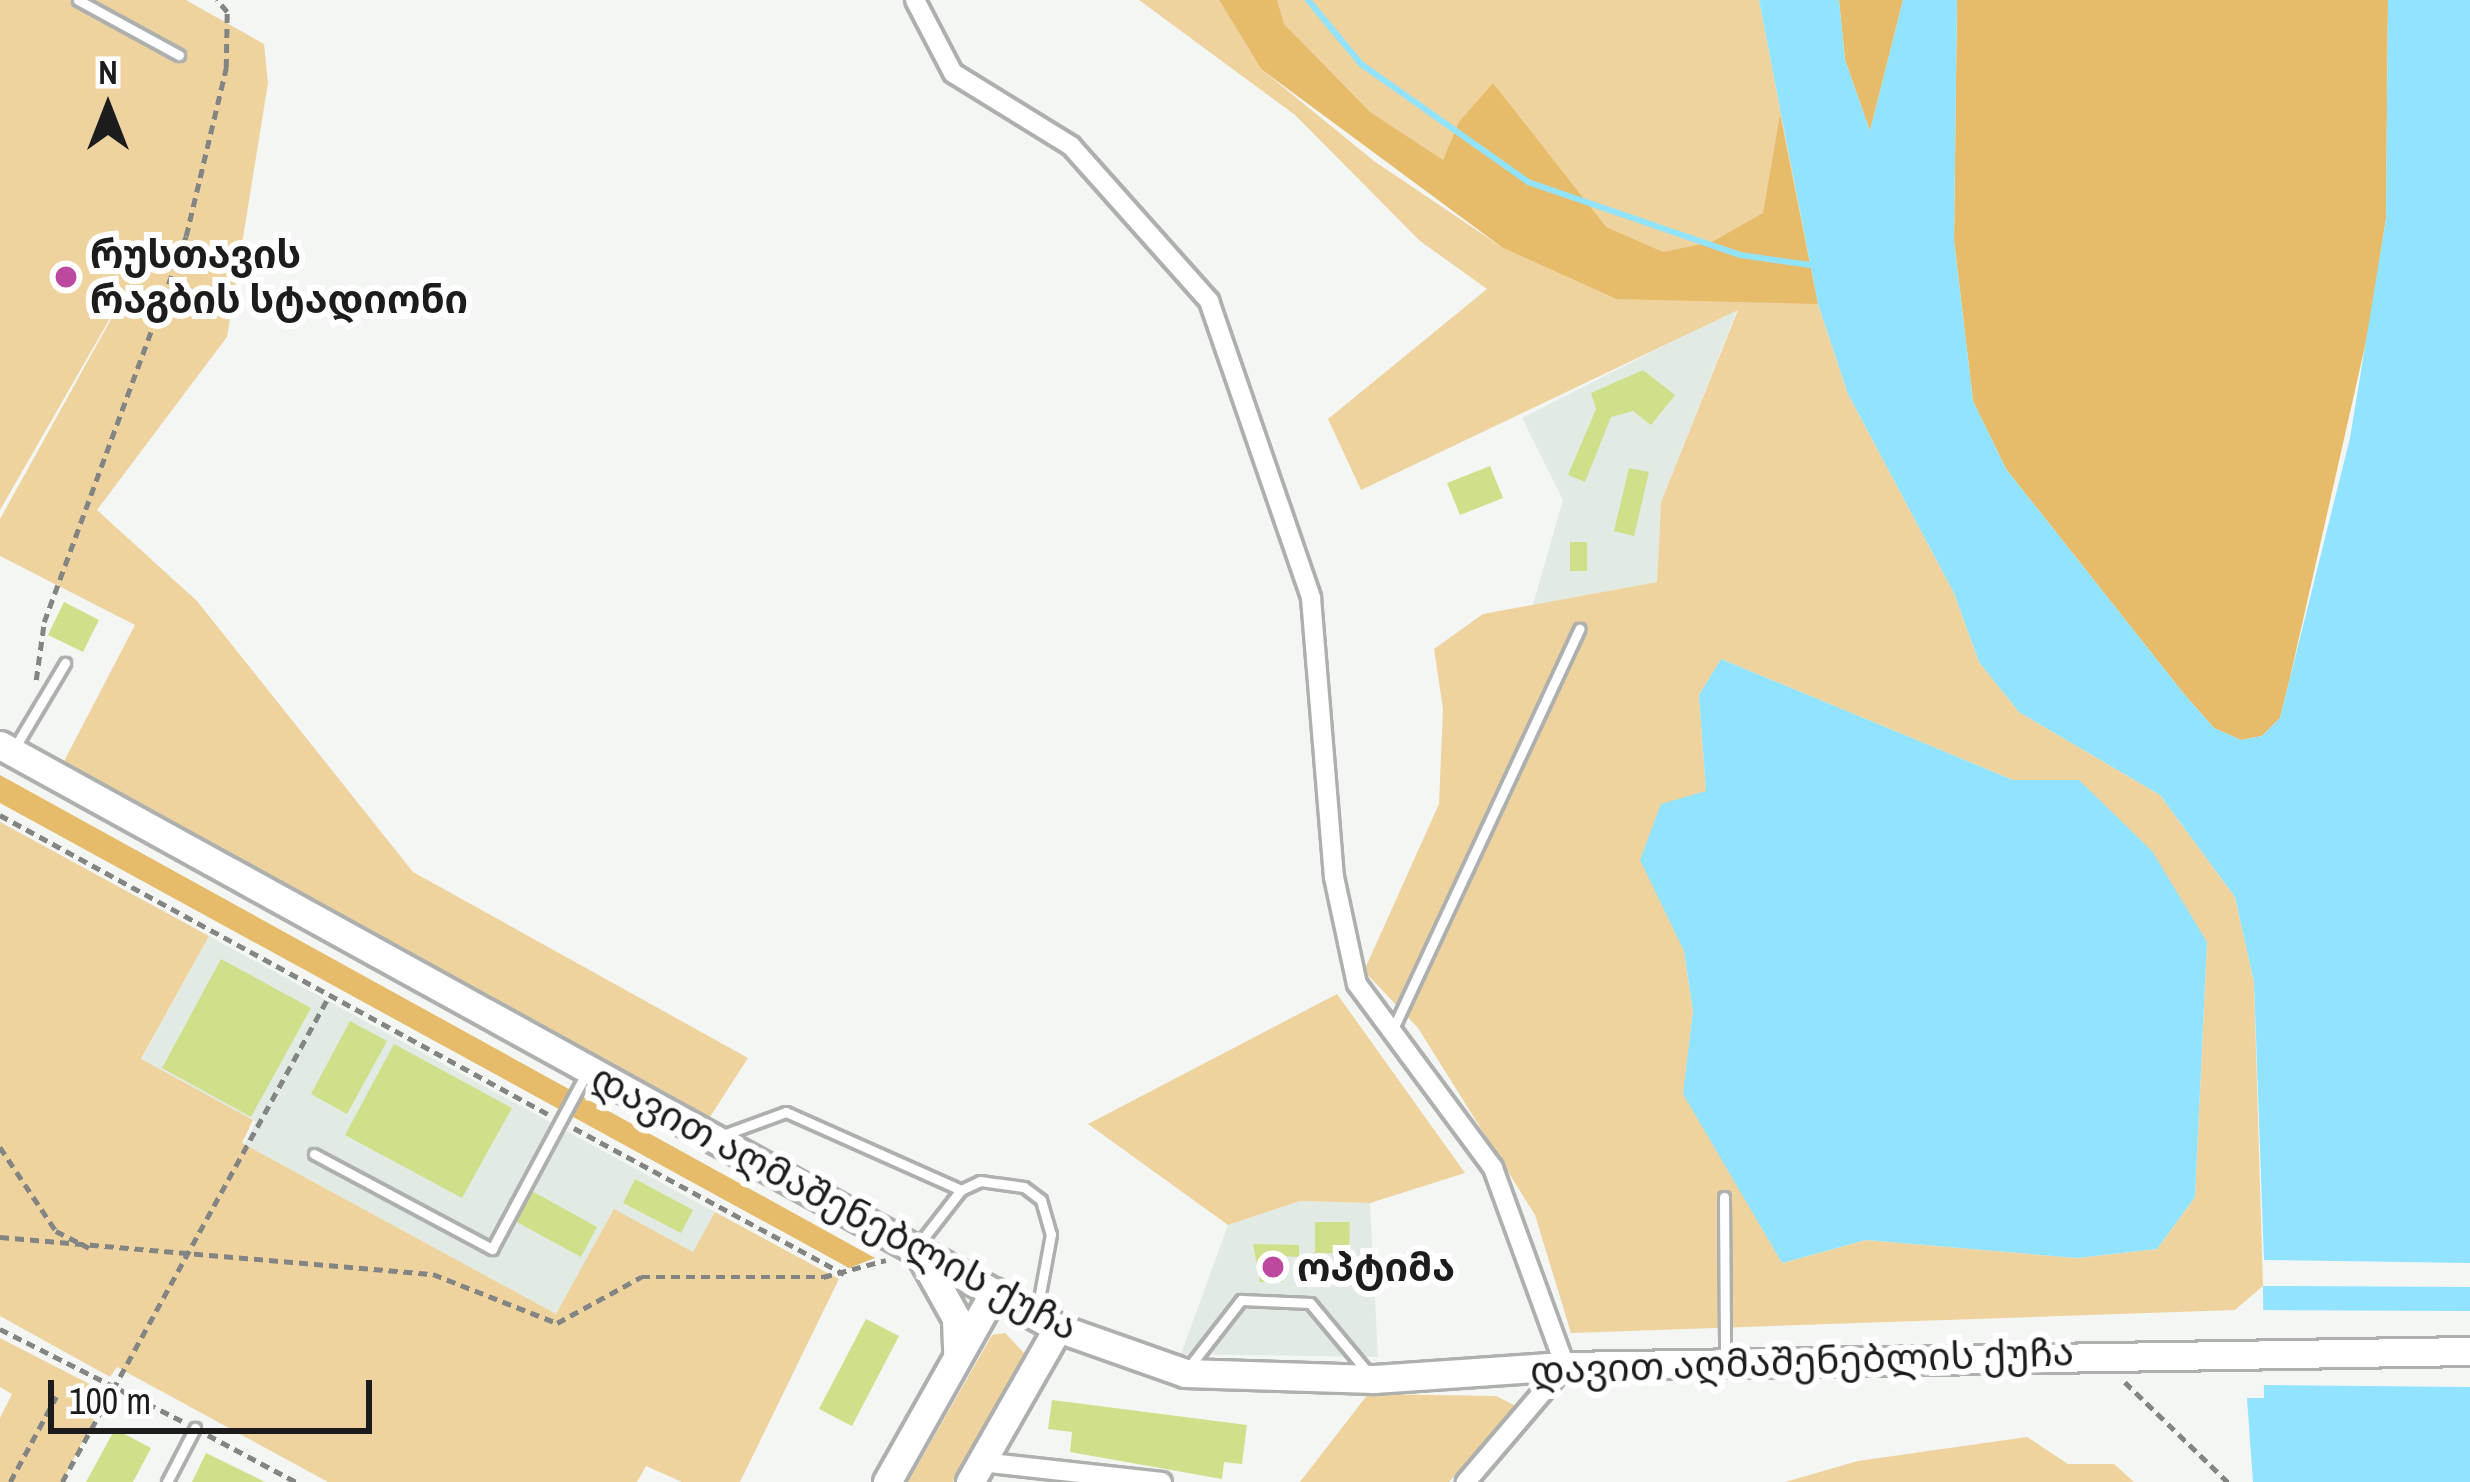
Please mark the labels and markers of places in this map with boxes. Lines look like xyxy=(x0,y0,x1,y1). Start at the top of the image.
place label: რუსთავის რაგბის სტადიონი xyxy=(90,232,468,323)
marker: რუსთავის რაგბის სტადიონი xyxy=(53,264,79,290)
place label: ოპტიმა xyxy=(1297,1244,1455,1290)
marker: ოპტიმა xyxy=(1260,1254,1286,1280)

